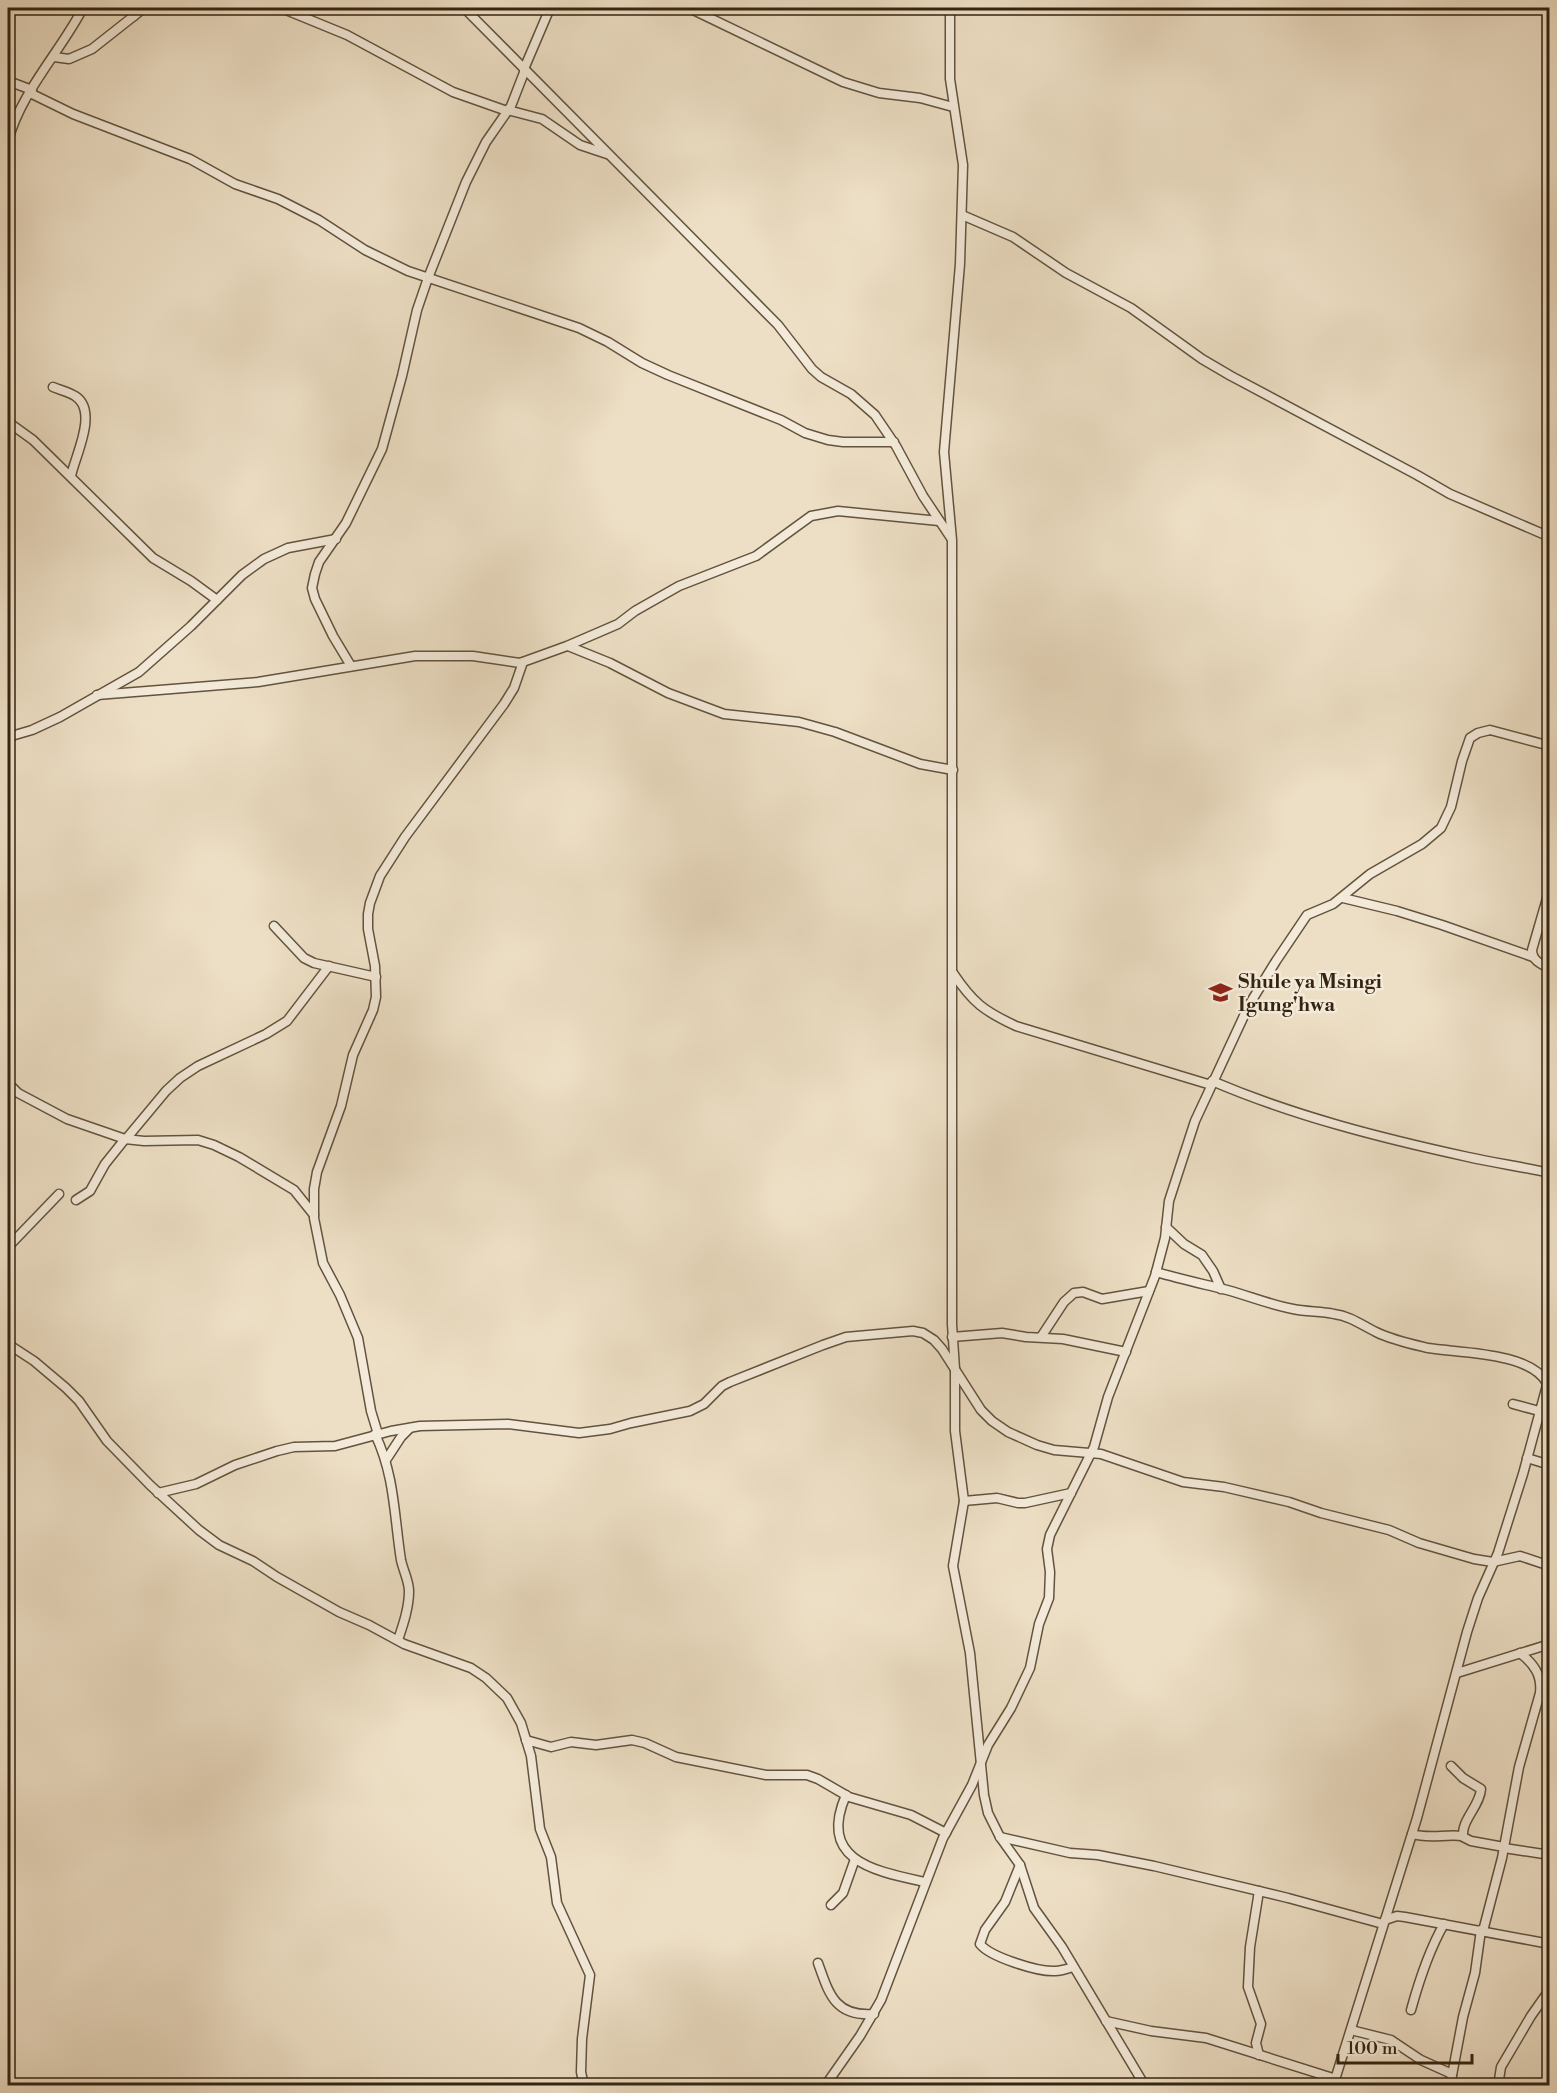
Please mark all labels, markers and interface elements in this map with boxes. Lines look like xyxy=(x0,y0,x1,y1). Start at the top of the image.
place label: Shule ya Msingi Igung'hwa xyxy=(1238,970,1383,1018)
school or university icon: Shule ya Msingi Igung'hwa xyxy=(1207,979,1233,1005)
scale bar xyxy=(1338,2027,1472,2065)
text: 100 m xyxy=(1347,2037,1398,2060)

